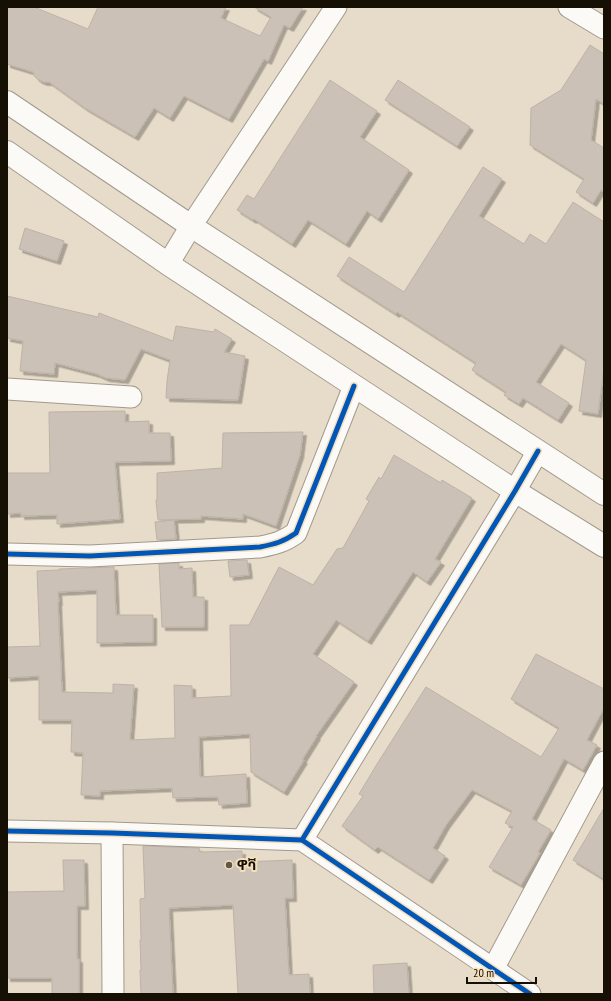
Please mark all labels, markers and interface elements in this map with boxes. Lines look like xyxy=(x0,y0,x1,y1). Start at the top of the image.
place label: ዋቫ xyxy=(237,856,257,874)
marker: ዋቫ xyxy=(224,860,234,870)
scale bar xyxy=(467,959,536,985)
text: 20 m xyxy=(473,965,494,980)

